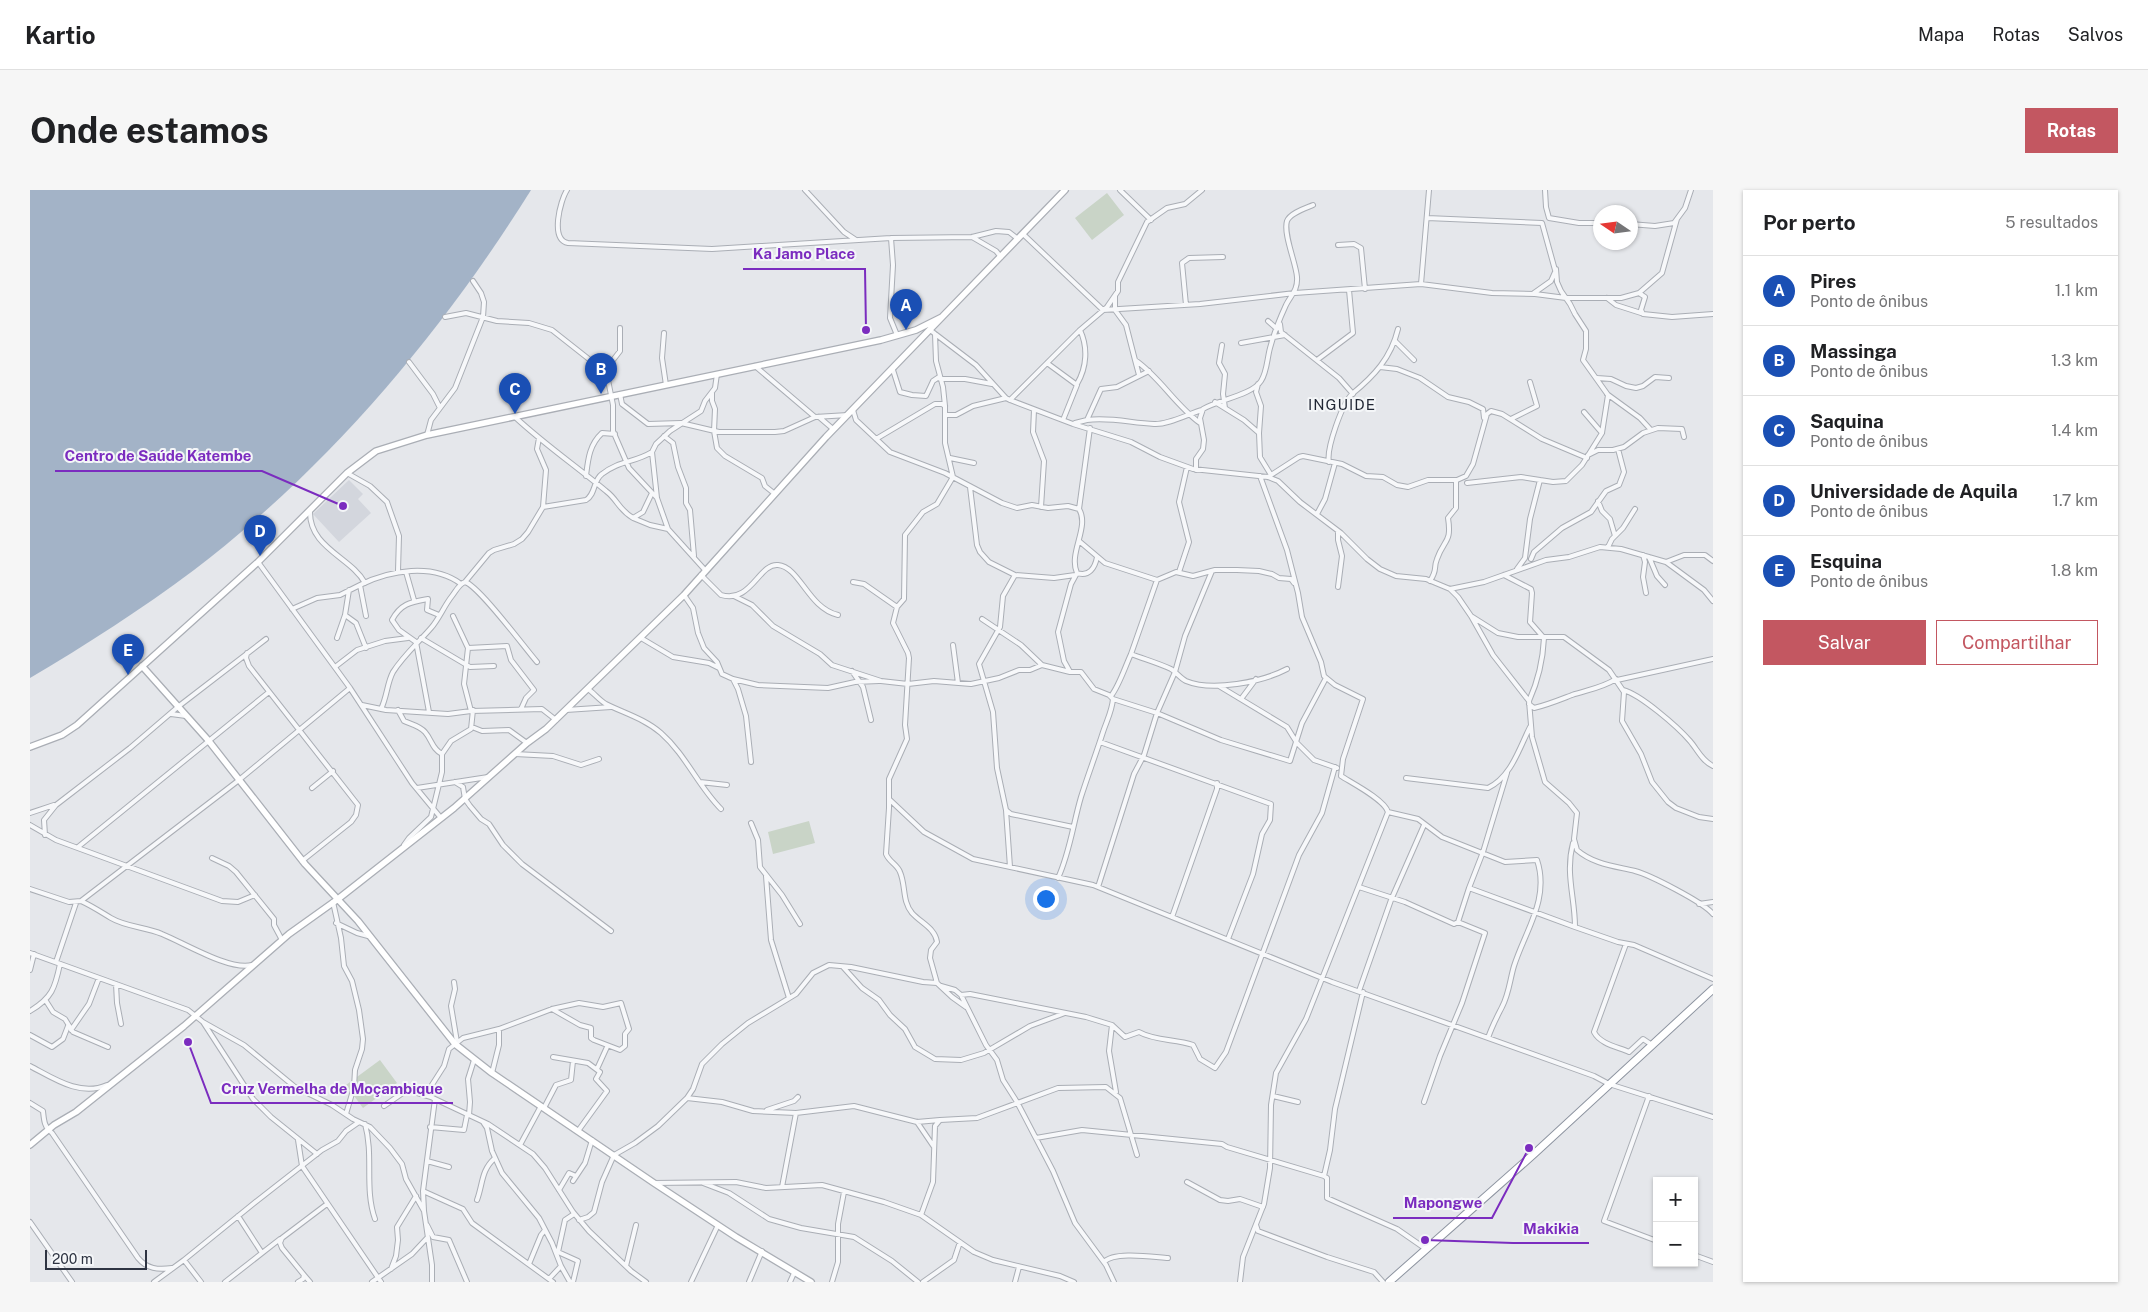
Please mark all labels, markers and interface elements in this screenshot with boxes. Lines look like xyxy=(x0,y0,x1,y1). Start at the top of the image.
text: Kartio xyxy=(25,21,96,49)
text: Mapa xyxy=(1918,24,1964,45)
text: Rotas xyxy=(1992,24,2040,45)
text: Salvos xyxy=(2068,24,2123,45)
button: Rotas xyxy=(2025,108,2118,153)
text: Onde estamos xyxy=(30,110,269,151)
north arrow xyxy=(1593,205,1638,250)
text: Por perto xyxy=(1763,210,1856,235)
text: 5 resultados xyxy=(2005,213,2098,232)
callout: Ka Jamo Place xyxy=(743,239,865,269)
text: Ka Jamo Place xyxy=(753,245,855,262)
text: Pires xyxy=(1810,270,1856,292)
text: A xyxy=(1773,281,1785,300)
text: 1.1 km xyxy=(2055,281,2098,300)
pin: A xyxy=(890,289,922,330)
text: Ponto de ônibus xyxy=(1810,292,1928,311)
text: Massinga xyxy=(1810,340,1897,362)
text: B xyxy=(1774,351,1784,370)
text: 1.3 km xyxy=(2051,351,2098,370)
pin: B xyxy=(585,353,617,394)
text: Ponto de ônibus xyxy=(1810,362,1928,381)
pin: C xyxy=(499,373,531,414)
district label: INGUIDE xyxy=(1308,396,1376,413)
text: Saquina xyxy=(1810,410,1884,432)
text: C xyxy=(1773,421,1785,440)
text: 1.4 km xyxy=(2051,421,2098,440)
text: Ponto de ônibus xyxy=(1810,432,1928,451)
callout: Centro de Saúde Katembe xyxy=(55,441,262,471)
text: Centro de Saúde Katembe xyxy=(65,447,251,464)
text: Universidade de Aquila xyxy=(1810,480,2018,502)
text: D xyxy=(1773,491,1785,510)
text: 1.7 km xyxy=(2052,491,2098,510)
text: Ponto de ônibus xyxy=(1810,502,1928,521)
pin: D xyxy=(244,515,276,556)
text: Esquina xyxy=(1810,550,1882,572)
text: E xyxy=(1774,561,1784,580)
text: 1.8 km xyxy=(2051,561,2098,580)
text: Ponto de ônibus xyxy=(1810,572,1928,591)
button: Salvar xyxy=(1763,620,1926,665)
button: Compartilhar xyxy=(1936,620,2098,665)
pin: E xyxy=(112,634,144,675)
your location xyxy=(1033,886,1059,912)
callout: Cruz Vermelha de Moçambique xyxy=(211,1073,453,1103)
text: Cruz Vermelha de Moçambique xyxy=(221,1080,443,1097)
map controls xyxy=(1653,1177,1698,1267)
button: + xyxy=(1653,1177,1698,1222)
callout: Mapongwe xyxy=(1393,1188,1492,1218)
text: Mapongwe xyxy=(1404,1194,1482,1211)
callout: Makikia xyxy=(1513,1213,1589,1243)
text: Makikia xyxy=(1523,1220,1579,1237)
button: − xyxy=(1653,1222,1698,1267)
scale bar xyxy=(45,1247,148,1270)
text: 200 m xyxy=(52,1251,93,1267)

